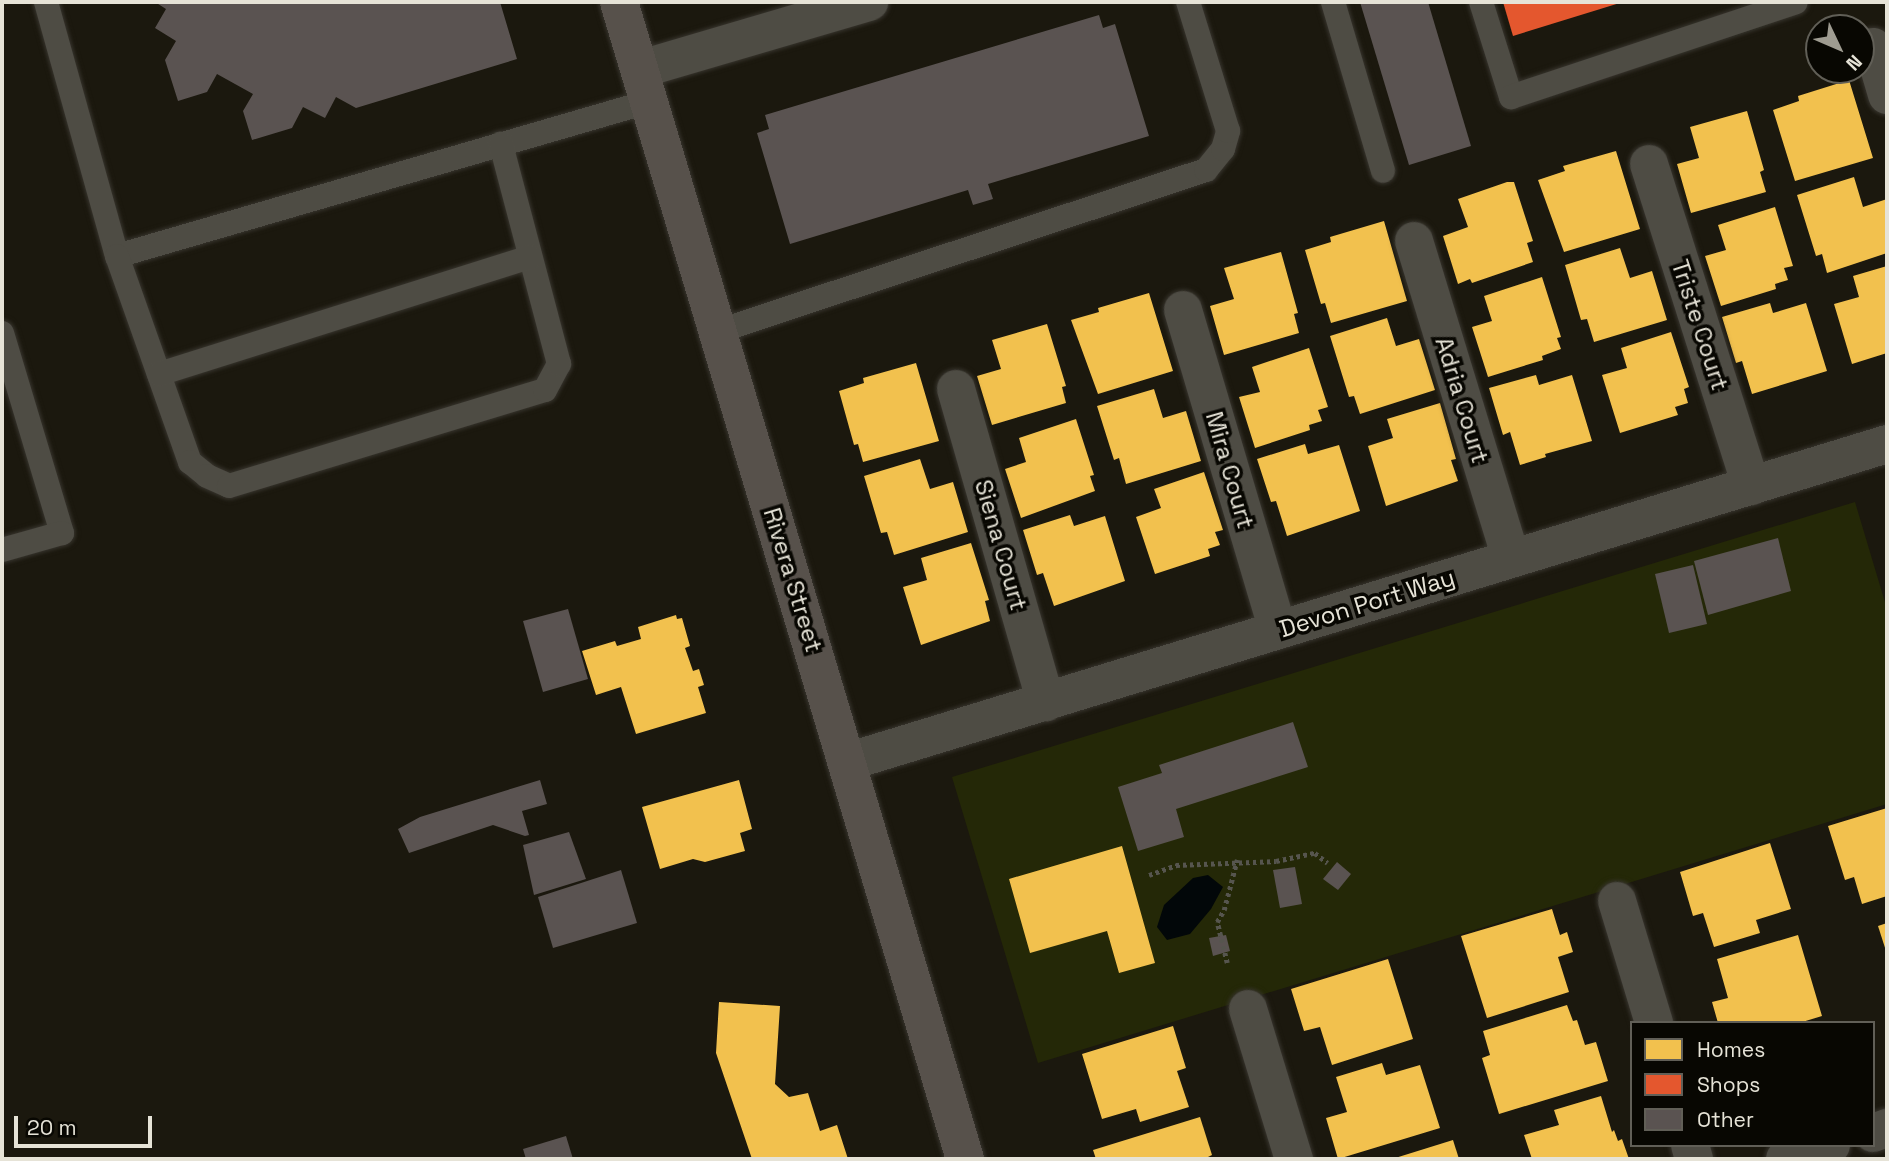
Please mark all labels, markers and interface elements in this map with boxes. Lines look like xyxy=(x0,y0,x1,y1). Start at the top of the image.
north arrow xyxy=(1805,14,1875,84)
text: N xyxy=(1841,49,1867,76)
street label: Triste Court xyxy=(1665,256,1735,394)
street label: Adria Court xyxy=(1429,333,1495,467)
street label: Mira Court xyxy=(1200,408,1260,532)
street label: Siena Court xyxy=(969,476,1033,614)
street label: Rivera Street xyxy=(757,504,829,656)
street label: Devon Port Way xyxy=(1276,563,1458,643)
legend xyxy=(1630,1021,1875,1147)
text: Homes xyxy=(1697,1036,1765,1063)
text: Shops xyxy=(1697,1071,1760,1098)
scale bar xyxy=(18,1102,156,1146)
text: Other xyxy=(1697,1106,1754,1133)
text: 20 m xyxy=(27,1114,77,1141)

